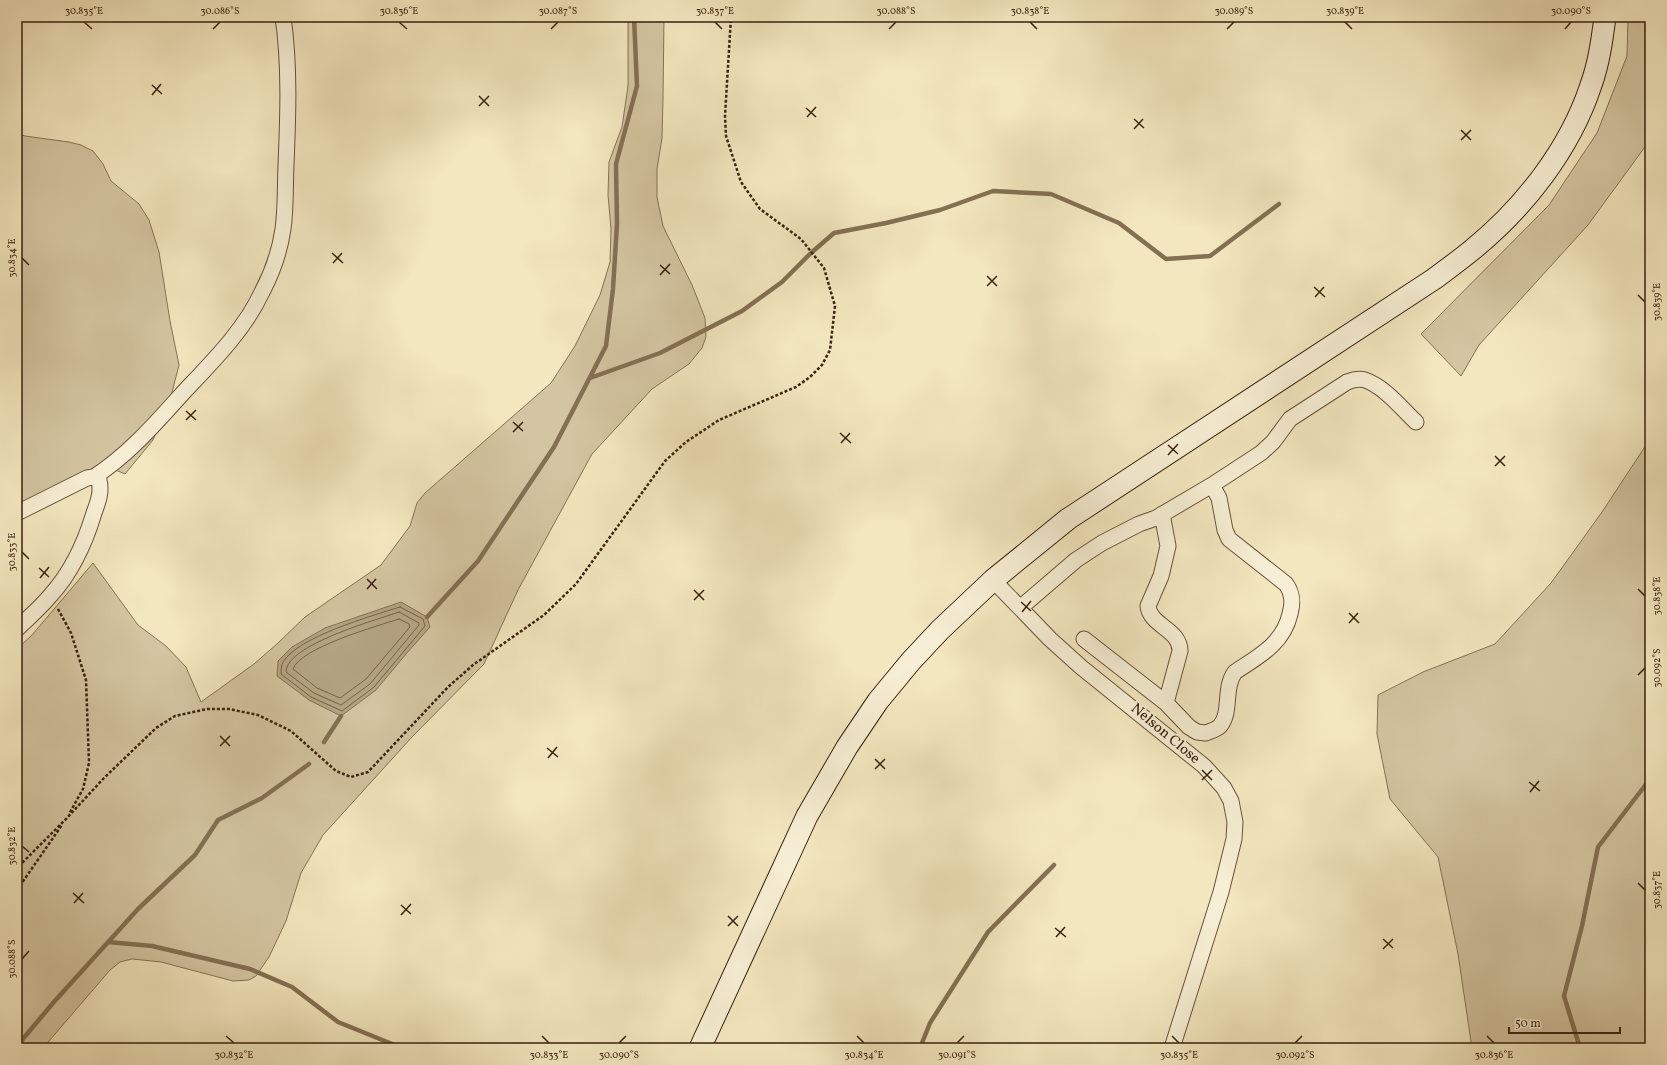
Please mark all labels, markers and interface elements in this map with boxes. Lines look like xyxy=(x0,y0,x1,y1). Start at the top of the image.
text: 30.835°E xyxy=(65,4,103,18)
text: 30.086°S xyxy=(201,4,239,18)
text: 30.836°E xyxy=(380,4,418,18)
text: 30.087°S xyxy=(539,4,577,18)
text: 30.837°E xyxy=(696,4,734,18)
text: 30.088°S xyxy=(877,4,915,18)
text: 30.838°E xyxy=(1011,4,1049,18)
text: 30.089°S xyxy=(1215,4,1253,18)
text: 30.839°E xyxy=(1326,4,1364,18)
text: 30.090°S xyxy=(1551,4,1591,18)
text: 30.834°E xyxy=(5,239,19,277)
text: 30.839°E xyxy=(1650,283,1664,321)
text: 30.833°E xyxy=(5,533,19,571)
text: 30.838°E xyxy=(1650,577,1664,615)
text: 30.092°S xyxy=(1650,648,1664,688)
street label: Nelson Close xyxy=(1126,699,1204,769)
text: 30.832°E xyxy=(5,827,19,865)
text: 30.837°E xyxy=(1650,871,1664,909)
text: 30.088°S xyxy=(5,940,19,978)
scale bar xyxy=(1509,1009,1620,1035)
text: 50 m xyxy=(1515,1016,1541,1032)
text: 30.832°E xyxy=(215,1048,253,1062)
text: 30.833°E xyxy=(530,1048,568,1062)
text: 30.090°S xyxy=(599,1048,639,1062)
text: 30.834°E xyxy=(845,1048,883,1062)
text: 30.091°S xyxy=(938,1048,976,1062)
text: 30.835°E xyxy=(1160,1048,1198,1062)
text: 30.092°S xyxy=(1275,1048,1315,1062)
text: 30.836°E xyxy=(1475,1048,1513,1062)

